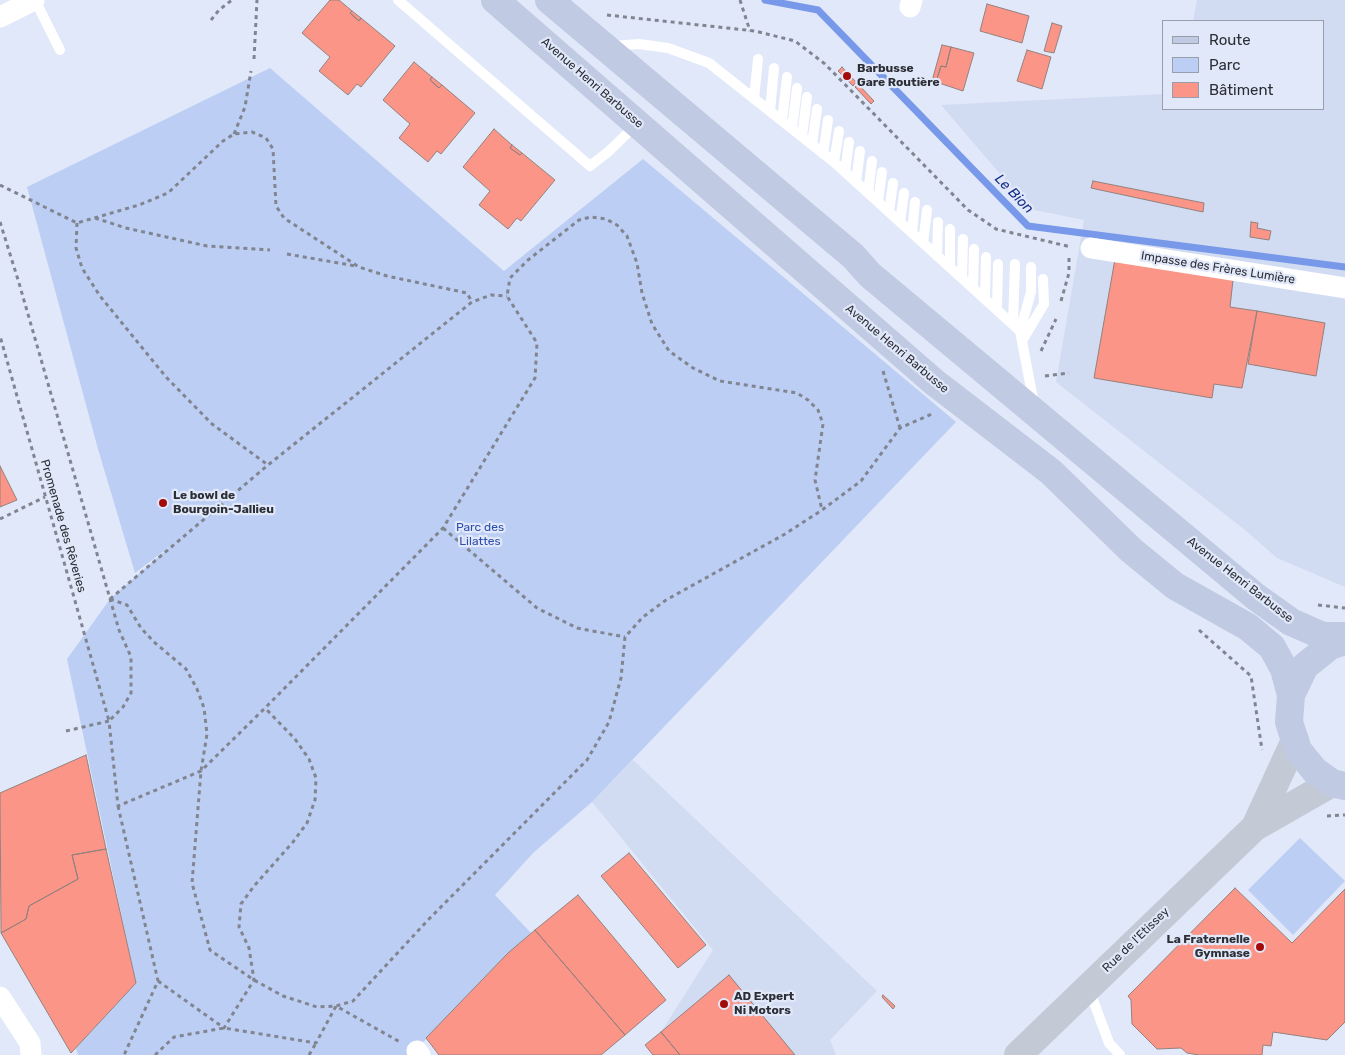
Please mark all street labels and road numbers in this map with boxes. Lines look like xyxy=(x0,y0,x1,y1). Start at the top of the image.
street label: Avenue Henri Barbusse xyxy=(538,35,646,131)
street label: Impasse des Frères Lumière xyxy=(1140,249,1296,287)
street label: Avenue Henri Barbusse xyxy=(842,302,952,396)
street label: Promenade des Rêveries xyxy=(37,458,89,594)
street label: Avenue Henri Barbusse xyxy=(1184,534,1296,626)
street label: Rue de l'Etissey xyxy=(1100,905,1172,975)

